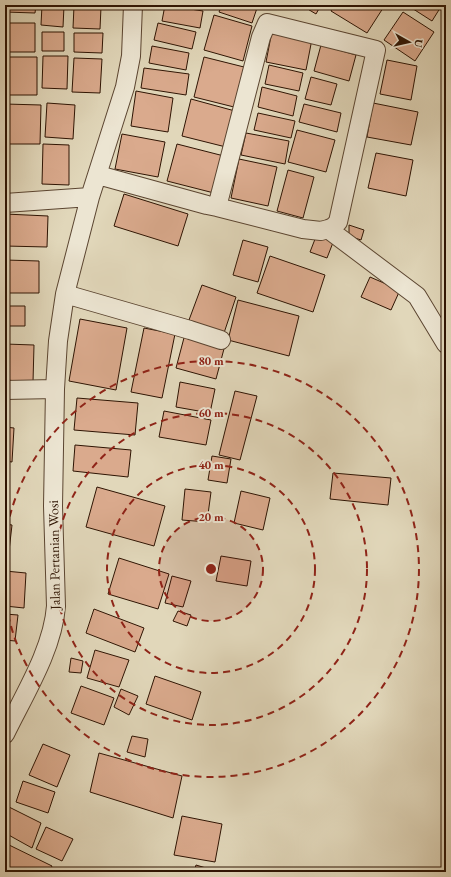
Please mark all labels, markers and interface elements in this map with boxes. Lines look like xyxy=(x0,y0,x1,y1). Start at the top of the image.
north arrow xyxy=(389,22,429,62)
text: U xyxy=(411,38,426,49)
text: 80 m xyxy=(198,353,224,369)
text: 60 m xyxy=(198,405,224,421)
text: 40 m xyxy=(198,457,224,473)
street label: Jalan Pertanian Wosi xyxy=(44,500,64,611)
text: 20 m xyxy=(198,509,224,525)
centre of rings xyxy=(204,562,218,576)

